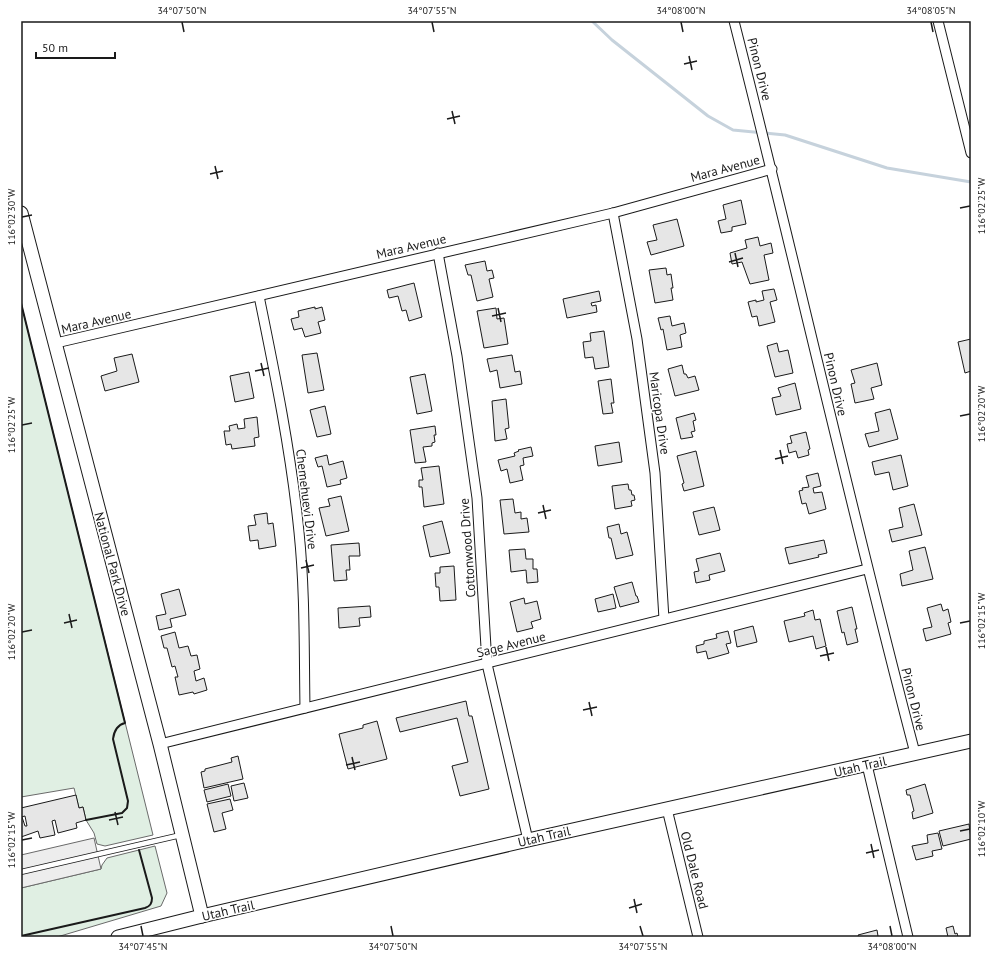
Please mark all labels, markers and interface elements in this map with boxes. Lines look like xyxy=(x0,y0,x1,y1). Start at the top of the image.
text: 34°07'50"N xyxy=(157,4,207,17)
text: 34°07'55"N xyxy=(407,4,457,17)
text: 34°08'00"N xyxy=(656,4,706,17)
text: 34°08'05"N xyxy=(906,4,956,17)
scale bar xyxy=(36,34,115,60)
street label: Pinon Drive xyxy=(743,36,776,102)
text: 50 m xyxy=(42,40,68,55)
street label: Mara Avenue xyxy=(689,151,762,186)
text: 116°02'25"W xyxy=(975,177,988,234)
text: 116°02'30"W xyxy=(5,188,18,245)
street label: Mara Avenue xyxy=(374,230,448,263)
street label: Mara Avenue xyxy=(59,305,133,338)
street label: Pinon Drive xyxy=(820,351,851,417)
street label: Maricopa Drive xyxy=(645,371,674,455)
text: 116°02'20"W xyxy=(975,385,988,442)
text: 116°02'25"W xyxy=(5,396,18,453)
street label: Chemehuevi Drive xyxy=(292,448,321,550)
street label: Cottonwood Drive xyxy=(456,498,479,598)
street label: National Park Drive xyxy=(90,510,135,618)
text: 116°02'15"W xyxy=(975,592,988,649)
text: 116°02'20"W xyxy=(5,603,18,660)
street label: Sage Avenue xyxy=(475,628,547,661)
street label: Pinon Drive xyxy=(897,666,930,732)
street label: Utah Trail xyxy=(832,752,888,781)
text: 116°02'10"W xyxy=(975,800,988,857)
text: 116°02'15"W xyxy=(5,811,18,868)
street label: Utah Trail xyxy=(516,822,572,851)
street label: Old Dale Road xyxy=(677,829,712,911)
street label: Utah Trail xyxy=(200,896,256,925)
text: 34°07'45"N xyxy=(118,940,168,953)
text: 34°07'50"N xyxy=(368,940,418,953)
text: 34°07'55"N xyxy=(618,940,668,953)
text: 34°08'00"N xyxy=(867,940,917,953)

